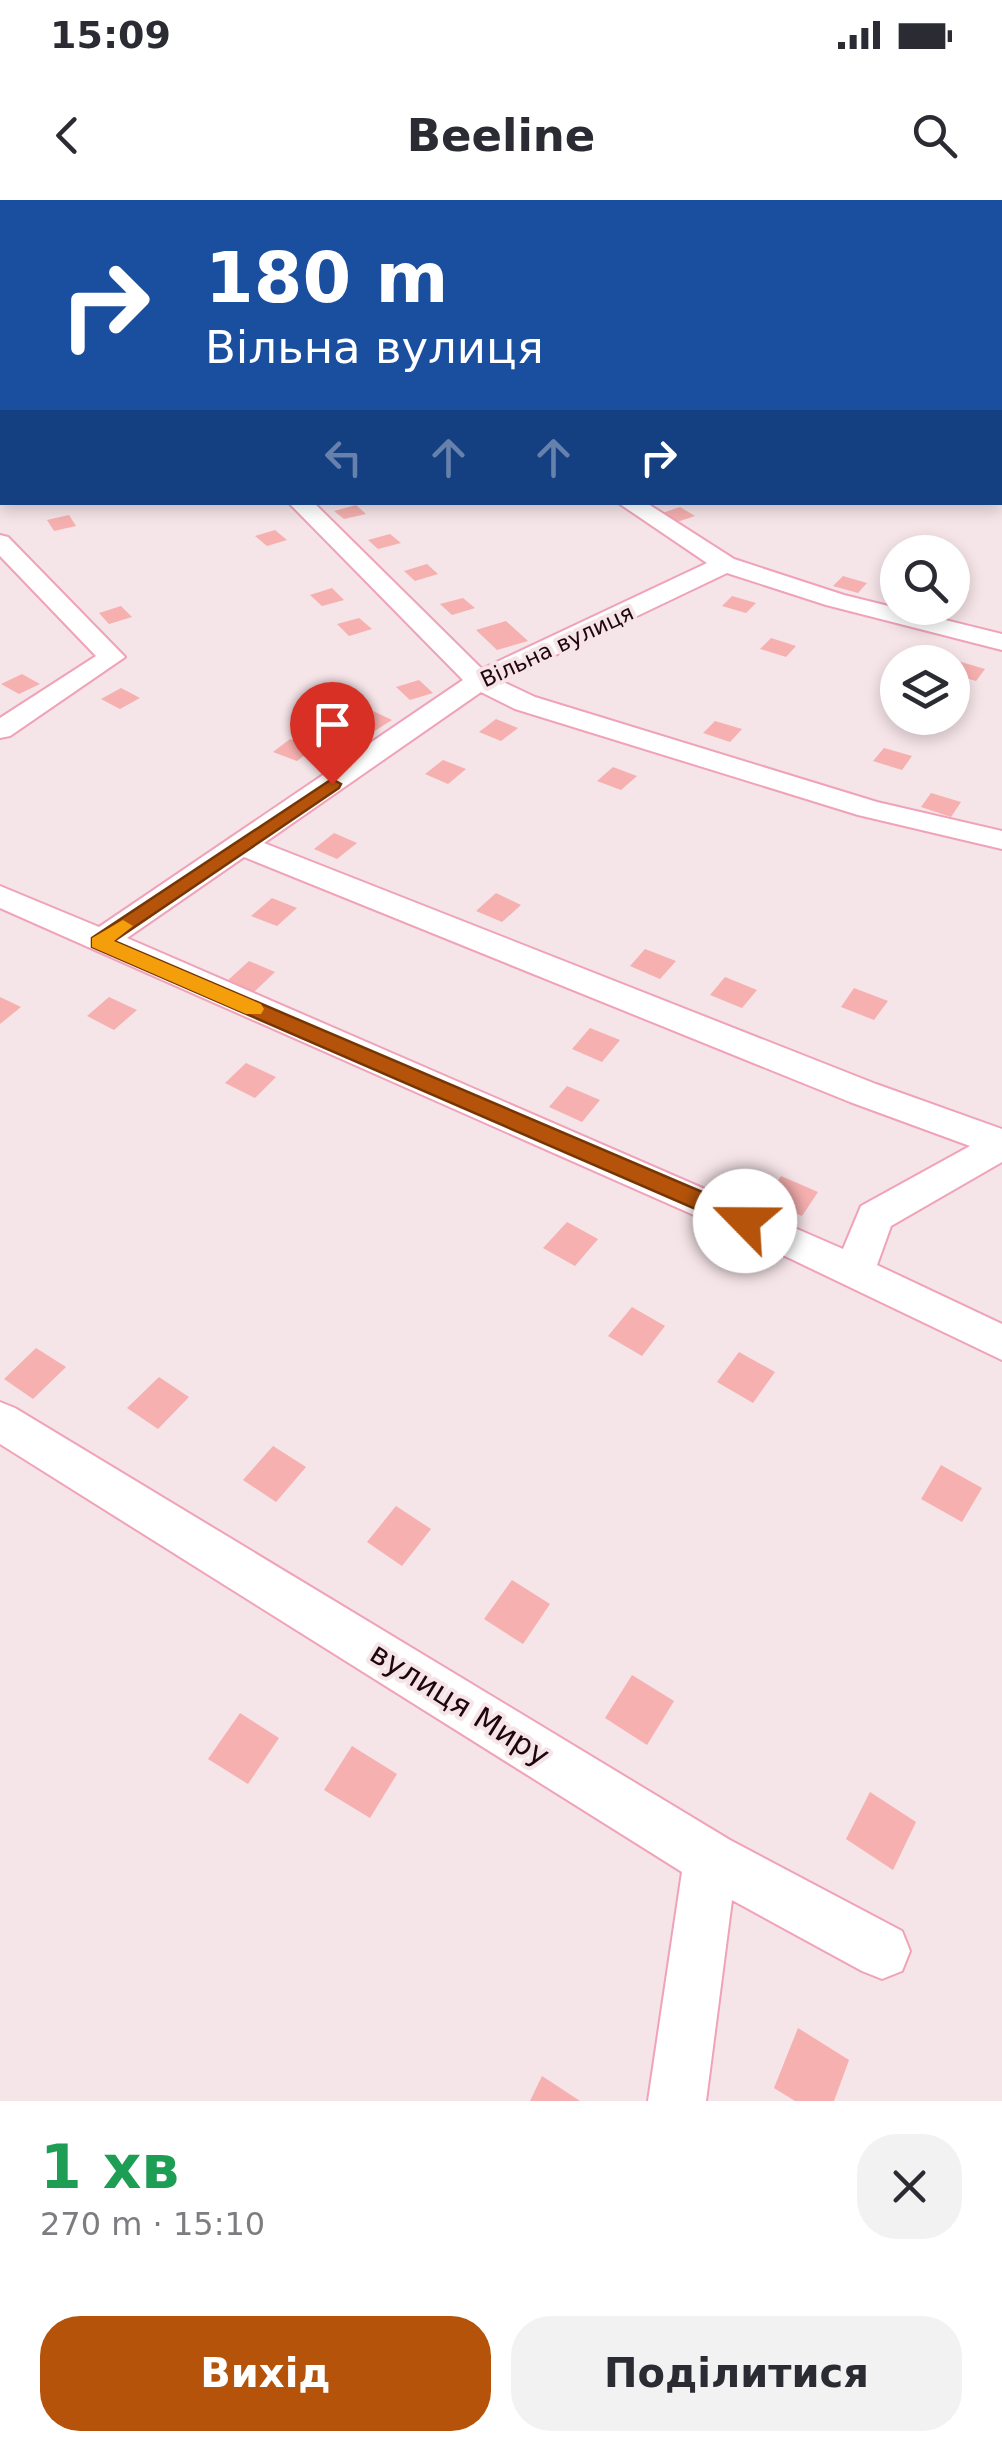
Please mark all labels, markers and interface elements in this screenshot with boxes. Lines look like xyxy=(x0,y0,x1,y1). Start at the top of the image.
text: 15:09 xyxy=(50,13,171,57)
icon: back xyxy=(40,108,95,163)
icon: search xyxy=(907,108,962,163)
text: Beeline xyxy=(407,109,595,162)
text: 180 m xyxy=(205,237,448,319)
icon: right xyxy=(40,240,170,370)
text: Вільна вулиця xyxy=(205,321,544,374)
icon: left xyxy=(316,430,371,485)
icon: ahead xyxy=(421,430,476,485)
icon: ahead xyxy=(526,430,581,485)
icon: right xyxy=(631,430,686,485)
map controls xyxy=(880,535,970,735)
button: search xyxy=(880,535,970,625)
street label: Вільна вулиця xyxy=(477,600,637,692)
button: layers xyxy=(880,645,970,735)
pin xyxy=(290,682,375,785)
icon: arrive xyxy=(305,697,360,752)
position arrow xyxy=(693,1169,797,1273)
street label: вулиця Миру xyxy=(364,1635,556,1773)
text: 1 хв xyxy=(40,2132,179,2202)
button: close xyxy=(857,2134,962,2239)
text: 270 m · 15:10 xyxy=(40,2205,265,2243)
button: Вихід xyxy=(40,2316,491,2431)
button: Поділитися xyxy=(511,2316,962,2431)

